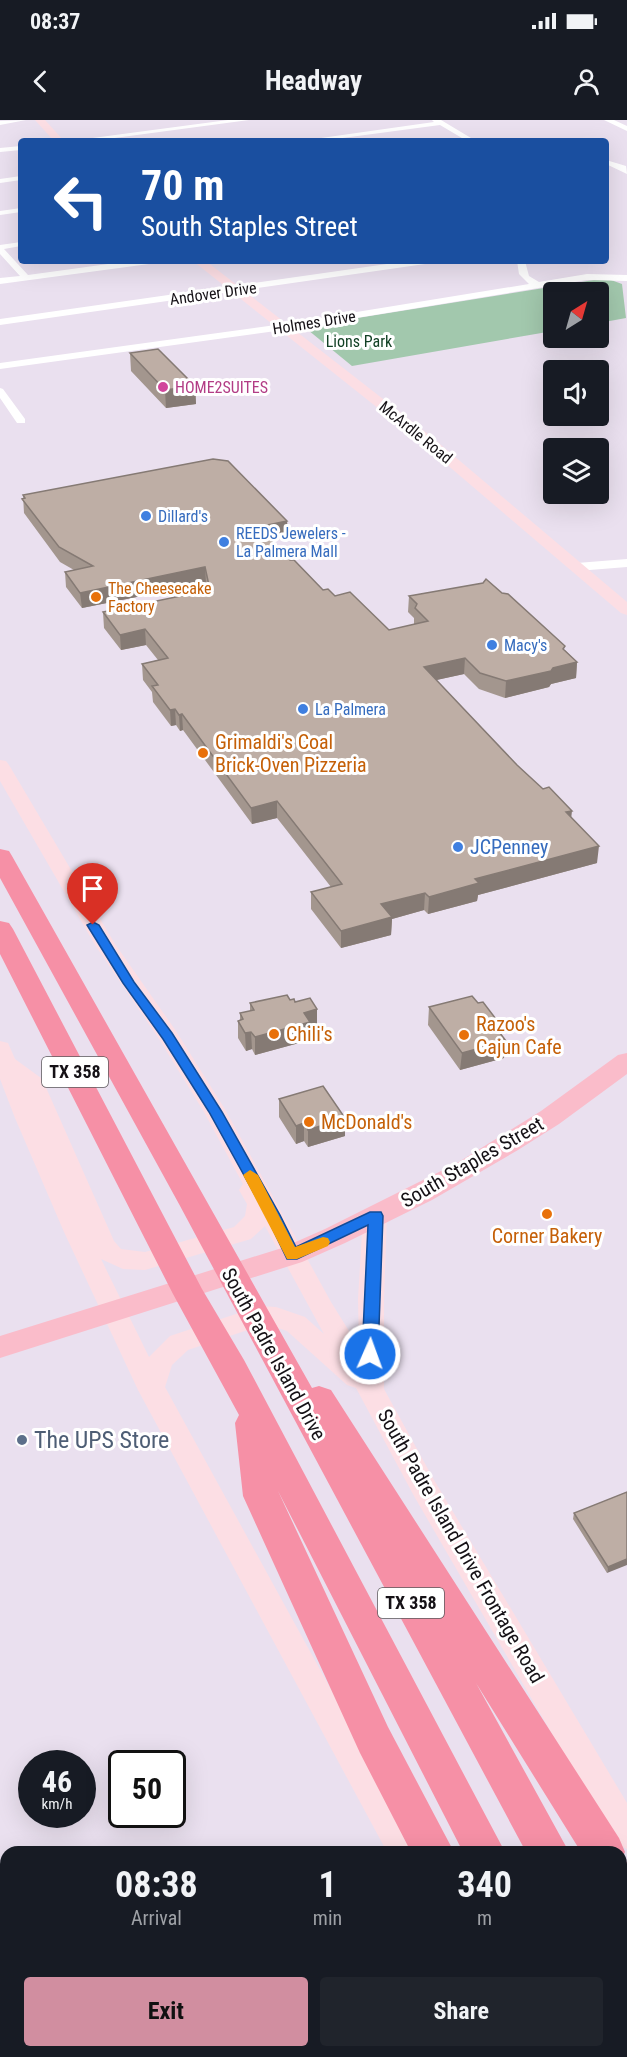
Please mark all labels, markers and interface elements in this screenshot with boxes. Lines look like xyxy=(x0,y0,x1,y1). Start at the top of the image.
text: 08:37 xyxy=(30,9,81,34)
icon: back xyxy=(24,65,57,98)
text: Headway xyxy=(265,65,362,97)
icon: person xyxy=(570,65,603,98)
text: 70 m xyxy=(141,161,224,210)
icon: left xyxy=(42,162,120,240)
text: South Staples Street xyxy=(141,211,358,243)
street label: Andover Drive xyxy=(168,278,258,309)
north arrow xyxy=(543,282,609,348)
map controls xyxy=(543,282,609,504)
street label: Holmes Drive xyxy=(271,307,357,338)
park label: Lions Park xyxy=(326,332,393,351)
button: sound xyxy=(543,360,609,426)
place label: HOME2SUITES xyxy=(175,378,268,397)
marker: HOME2SUITES xyxy=(156,380,170,394)
street label: McArdle Road xyxy=(375,397,456,468)
button: layers xyxy=(543,438,609,504)
place label: Dillard's xyxy=(158,507,208,526)
marker: Dillard's xyxy=(139,509,153,523)
place label: REEDS Jewelers - La Palmera Mall xyxy=(236,524,346,561)
marker: REEDS Jewelers - La Palmera Mall xyxy=(217,535,231,549)
place label: The Cheesecake Factory xyxy=(108,579,211,616)
marker: The Cheesecake Factory xyxy=(89,590,103,604)
place label: Macy's xyxy=(504,636,547,655)
marker: Macy's xyxy=(485,638,499,652)
place label: La Palmera xyxy=(315,700,386,719)
marker: La Palmera xyxy=(296,702,310,716)
place label: Grimaldi's Coal Brick-Oven Pizzeria xyxy=(215,730,367,777)
marker: Grimaldi's Coal Brick-Oven Pizzeria xyxy=(196,746,210,760)
place label: JCPenney xyxy=(470,835,548,859)
marker: JCPenney xyxy=(451,840,465,854)
pin xyxy=(67,863,118,925)
icon: arrive xyxy=(76,872,109,905)
place label: Razoo's Cajun Cafe xyxy=(476,1012,562,1059)
place label: Chili's xyxy=(286,1022,333,1046)
marker: Chili's xyxy=(267,1027,281,1041)
marker: Razoo's Cajun Cafe xyxy=(457,1028,471,1042)
road number: TX 358 xyxy=(42,1057,108,1087)
place label: McDonald's xyxy=(321,1110,412,1134)
street label: South Staples Street xyxy=(396,1111,548,1213)
marker: McDonald's xyxy=(302,1115,316,1129)
marker: Corner Bakery xyxy=(540,1207,554,1221)
place label: Corner Bakery xyxy=(492,1224,602,1248)
street label: South Padre Island Drive xyxy=(217,1264,331,1444)
position arrow xyxy=(338,1322,402,1386)
street label: South Padre Island Drive Frontage Road xyxy=(373,1405,549,1687)
place label: The UPS Store xyxy=(34,1426,169,1454)
marker: The UPS Store xyxy=(15,1433,29,1447)
road number: TX 358 xyxy=(378,1588,444,1618)
speed limit sign: 50 xyxy=(108,1750,186,1828)
text: 46 xyxy=(42,1764,72,1799)
text: km/h xyxy=(42,1795,72,1813)
text: 08:38 xyxy=(115,1864,198,1906)
text: 1 xyxy=(318,1864,337,1906)
text: 340 xyxy=(457,1864,512,1906)
text: Arrival xyxy=(131,1906,182,1930)
text: min xyxy=(313,1906,342,1930)
text: m xyxy=(477,1906,492,1930)
button: Exit xyxy=(24,1977,308,2046)
button: Share xyxy=(320,1977,603,2046)

